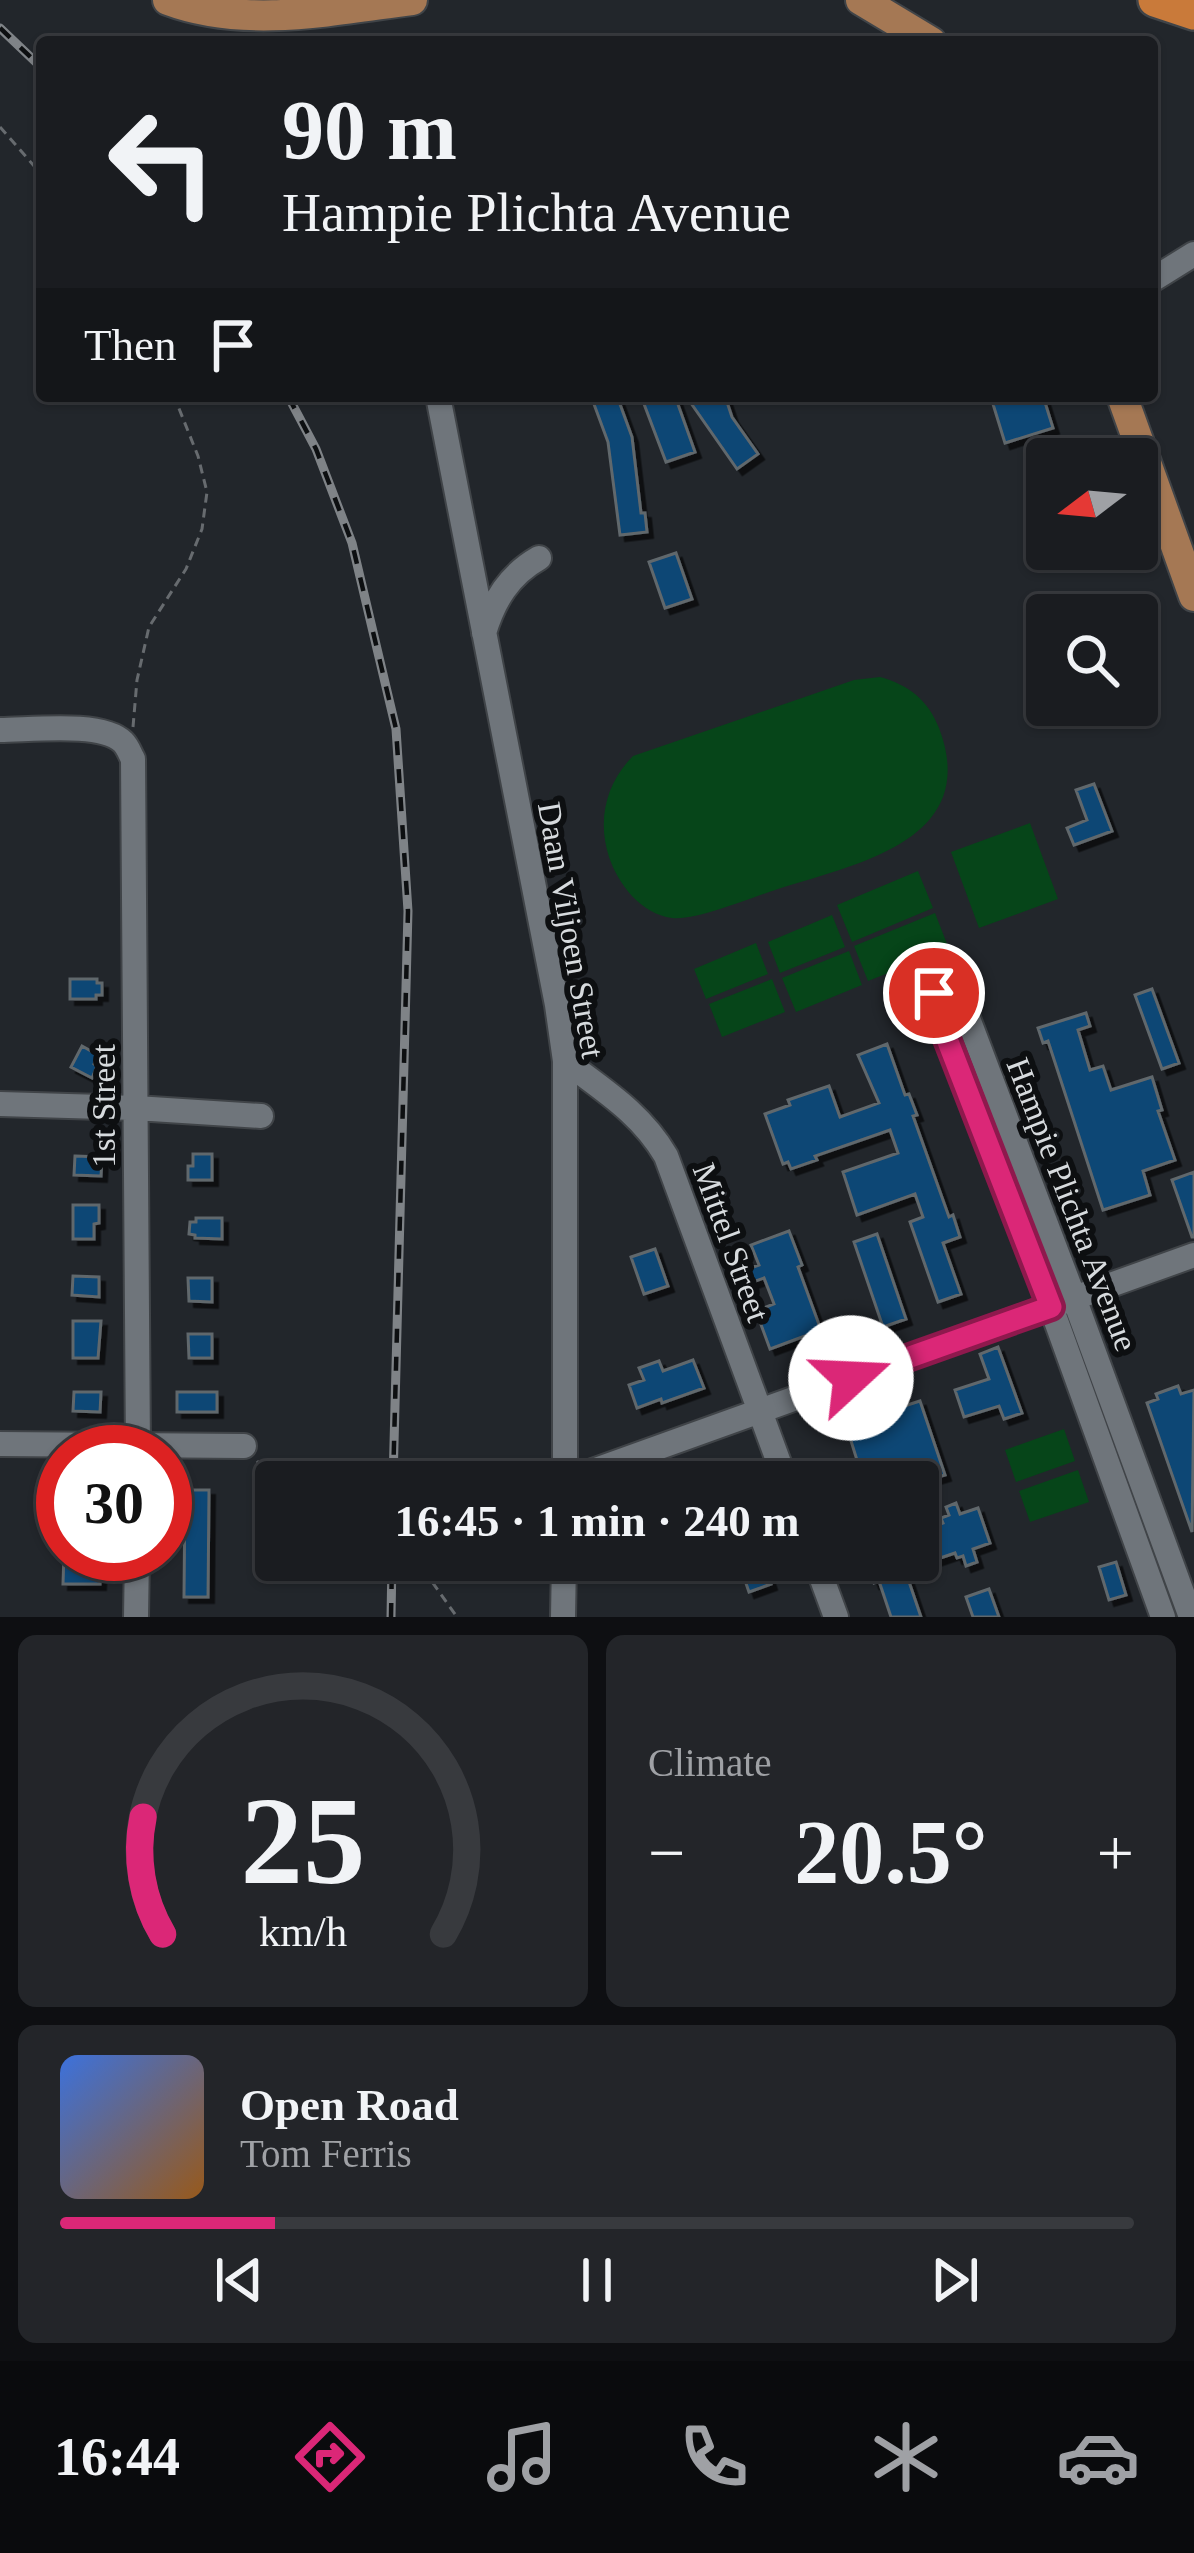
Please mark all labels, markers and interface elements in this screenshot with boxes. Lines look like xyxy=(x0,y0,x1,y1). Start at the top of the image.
icon: left xyxy=(84,84,240,240)
text: 90 m xyxy=(282,84,457,177)
text: Hampie Plichta Avenue xyxy=(282,183,791,243)
icon: arrive xyxy=(200,312,266,378)
text: Then xyxy=(84,320,176,370)
north arrow xyxy=(1026,438,1158,570)
map controls xyxy=(1026,438,1158,726)
button: search xyxy=(1026,594,1158,726)
street label: Daan Viljoen Street xyxy=(531,799,611,1061)
pin xyxy=(883,942,985,1044)
icon: arrive xyxy=(901,960,967,1026)
street label: 1st Street xyxy=(86,1044,122,1168)
street label: Hampie Plichta Avenue xyxy=(1000,1053,1145,1356)
street label: Mittel Street xyxy=(686,1158,776,1326)
position arrow xyxy=(788,1315,914,1441)
speed limit sign: 30 xyxy=(36,1425,192,1581)
text: 16:45 · 1 min · 240 m xyxy=(395,1496,800,1546)
text: Climate xyxy=(648,1741,771,1784)
text: 25 xyxy=(241,1772,365,1910)
text: 20.5° xyxy=(794,1803,988,1902)
text: − xyxy=(648,1816,685,1889)
text: + xyxy=(1097,1816,1134,1889)
text: km/h xyxy=(259,1908,347,1955)
text: Open Road xyxy=(240,2080,459,2130)
text: Tom Ferris xyxy=(240,2132,412,2175)
icon: previous xyxy=(206,2247,272,2313)
icon: pause xyxy=(564,2247,630,2313)
icon: next xyxy=(922,2247,988,2313)
icon: directions xyxy=(288,2415,372,2499)
icon: music xyxy=(480,2415,564,2499)
icon: phone xyxy=(672,2415,756,2499)
icon: climate xyxy=(864,2415,948,2499)
icon: car xyxy=(1056,2415,1140,2499)
text: 16:44 xyxy=(54,2427,180,2487)

